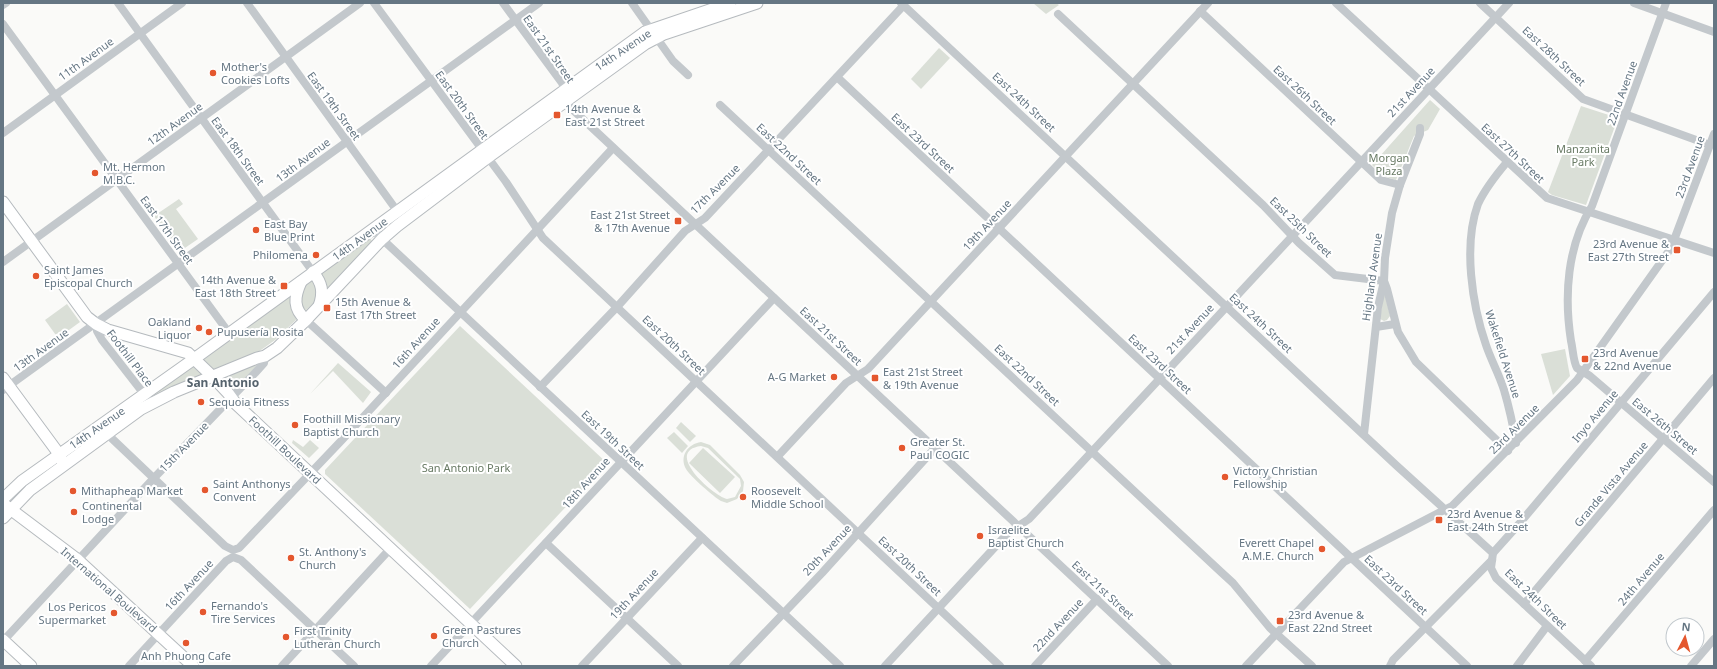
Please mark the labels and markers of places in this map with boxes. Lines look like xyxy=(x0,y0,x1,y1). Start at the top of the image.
place label: Mother's Cookies Lofts xyxy=(221,59,290,87)
marker: Mother's Cookies Lofts xyxy=(208,68,218,78)
place label: 14th Avenue & East 21st Street xyxy=(565,101,645,129)
marker: 14th Avenue & East 21st Street xyxy=(552,110,562,120)
place label: Mt. Hermon M.B.C. xyxy=(103,159,165,187)
marker: Mt. Hermon M.B.C. xyxy=(90,168,100,178)
place label: East 21st Street & 17th Avenue xyxy=(590,207,670,235)
place label: East Bay Blue Print xyxy=(264,216,315,244)
marker: East 21st Street & 17th Avenue xyxy=(673,216,683,226)
marker: East Bay Blue Print xyxy=(251,225,261,235)
place label: 23rd Avenue & East 27th Street xyxy=(1588,236,1670,264)
marker: 23rd Avenue & East 27th Street xyxy=(1672,245,1682,255)
place label: Philomena xyxy=(253,247,308,262)
marker: Philomena xyxy=(311,250,321,260)
place label: Saint James Episcopal Church xyxy=(44,262,133,290)
marker: Saint James Episcopal Church xyxy=(31,271,41,281)
place label: 14th Avenue & East 18th Street xyxy=(195,272,277,300)
marker: 14th Avenue & East 18th Street xyxy=(279,281,289,291)
place label: 15th Avenue & East 17th Street xyxy=(335,294,416,322)
marker: 15th Avenue & East 17th Street xyxy=(322,303,332,313)
place label: Oakland Liquor xyxy=(148,314,191,342)
marker: Oakland Liquor xyxy=(194,323,204,333)
place label: Pupusería Rosita xyxy=(217,324,304,339)
marker: Pupusería Rosita xyxy=(204,327,214,337)
place label: 23rd Avenue & 22nd Avenue xyxy=(1593,345,1672,373)
marker: 23rd Avenue & 22nd Avenue xyxy=(1580,354,1590,364)
place label: East 21st Street & 19th Avenue xyxy=(883,364,963,392)
place label: A-G Market xyxy=(768,369,826,384)
marker: A-G Market xyxy=(829,372,839,382)
marker: East 21st Street & 19th Avenue xyxy=(870,373,880,383)
place label: Sequoia Fitness xyxy=(209,394,289,409)
marker: Sequoia Fitness xyxy=(196,397,206,407)
place label: Foothill Missionary Baptist Church xyxy=(303,411,401,439)
marker: Foothill Missionary Baptist Church xyxy=(290,420,300,430)
place label: Greater St. Paul COGIC xyxy=(910,434,969,462)
marker: Greater St. Paul COGIC xyxy=(897,443,907,453)
place label: Victory Christian Fellowship xyxy=(1233,463,1318,491)
marker: Victory Christian Fellowship xyxy=(1220,472,1230,482)
place label: Saint Anthonys Convent xyxy=(213,476,291,504)
place label: Mithapheap Market xyxy=(81,483,183,498)
place label: Roosevelt Middle School xyxy=(751,483,824,511)
marker: Saint Anthonys Convent xyxy=(200,485,210,495)
marker: Mithapheap Market xyxy=(68,486,78,496)
marker: Roosevelt Middle School xyxy=(738,492,748,502)
place label: Continental Lodge xyxy=(82,498,142,526)
place label: 23rd Avenue & East 24th Street xyxy=(1447,506,1528,534)
marker: Continental Lodge xyxy=(69,507,79,517)
marker: 23rd Avenue & East 24th Street xyxy=(1434,515,1444,525)
place label: Israelite Baptist Church xyxy=(988,522,1064,550)
marker: Israelite Baptist Church xyxy=(975,531,985,541)
place label: Everett Chapel A.M.E. Church xyxy=(1239,535,1314,563)
place label: St. Anthony's Church xyxy=(299,544,366,572)
marker: Everett Chapel A.M.E. Church xyxy=(1317,544,1327,554)
marker: St. Anthony's Church xyxy=(286,553,296,563)
place label: Fernando's Tire Services xyxy=(211,598,275,626)
place label: Los Pericos Supermarket xyxy=(39,599,106,627)
marker: Fernando's Tire Services xyxy=(198,607,208,617)
place label: 23rd Avenue & East 22nd Street xyxy=(1288,607,1372,635)
marker: Los Pericos Supermarket xyxy=(109,608,119,618)
marker: 23rd Avenue & East 22nd Street xyxy=(1275,616,1285,626)
place label: Green Pastures Church xyxy=(442,622,521,650)
place label: First Trinity Lutheran Church xyxy=(294,623,381,651)
marker: Green Pastures Church xyxy=(429,631,439,641)
marker: First Trinity Lutheran Church xyxy=(281,632,291,642)
marker: Anh Phuong Cafe xyxy=(181,638,191,648)
place label: Anh Phuong Cafe xyxy=(141,648,231,663)

